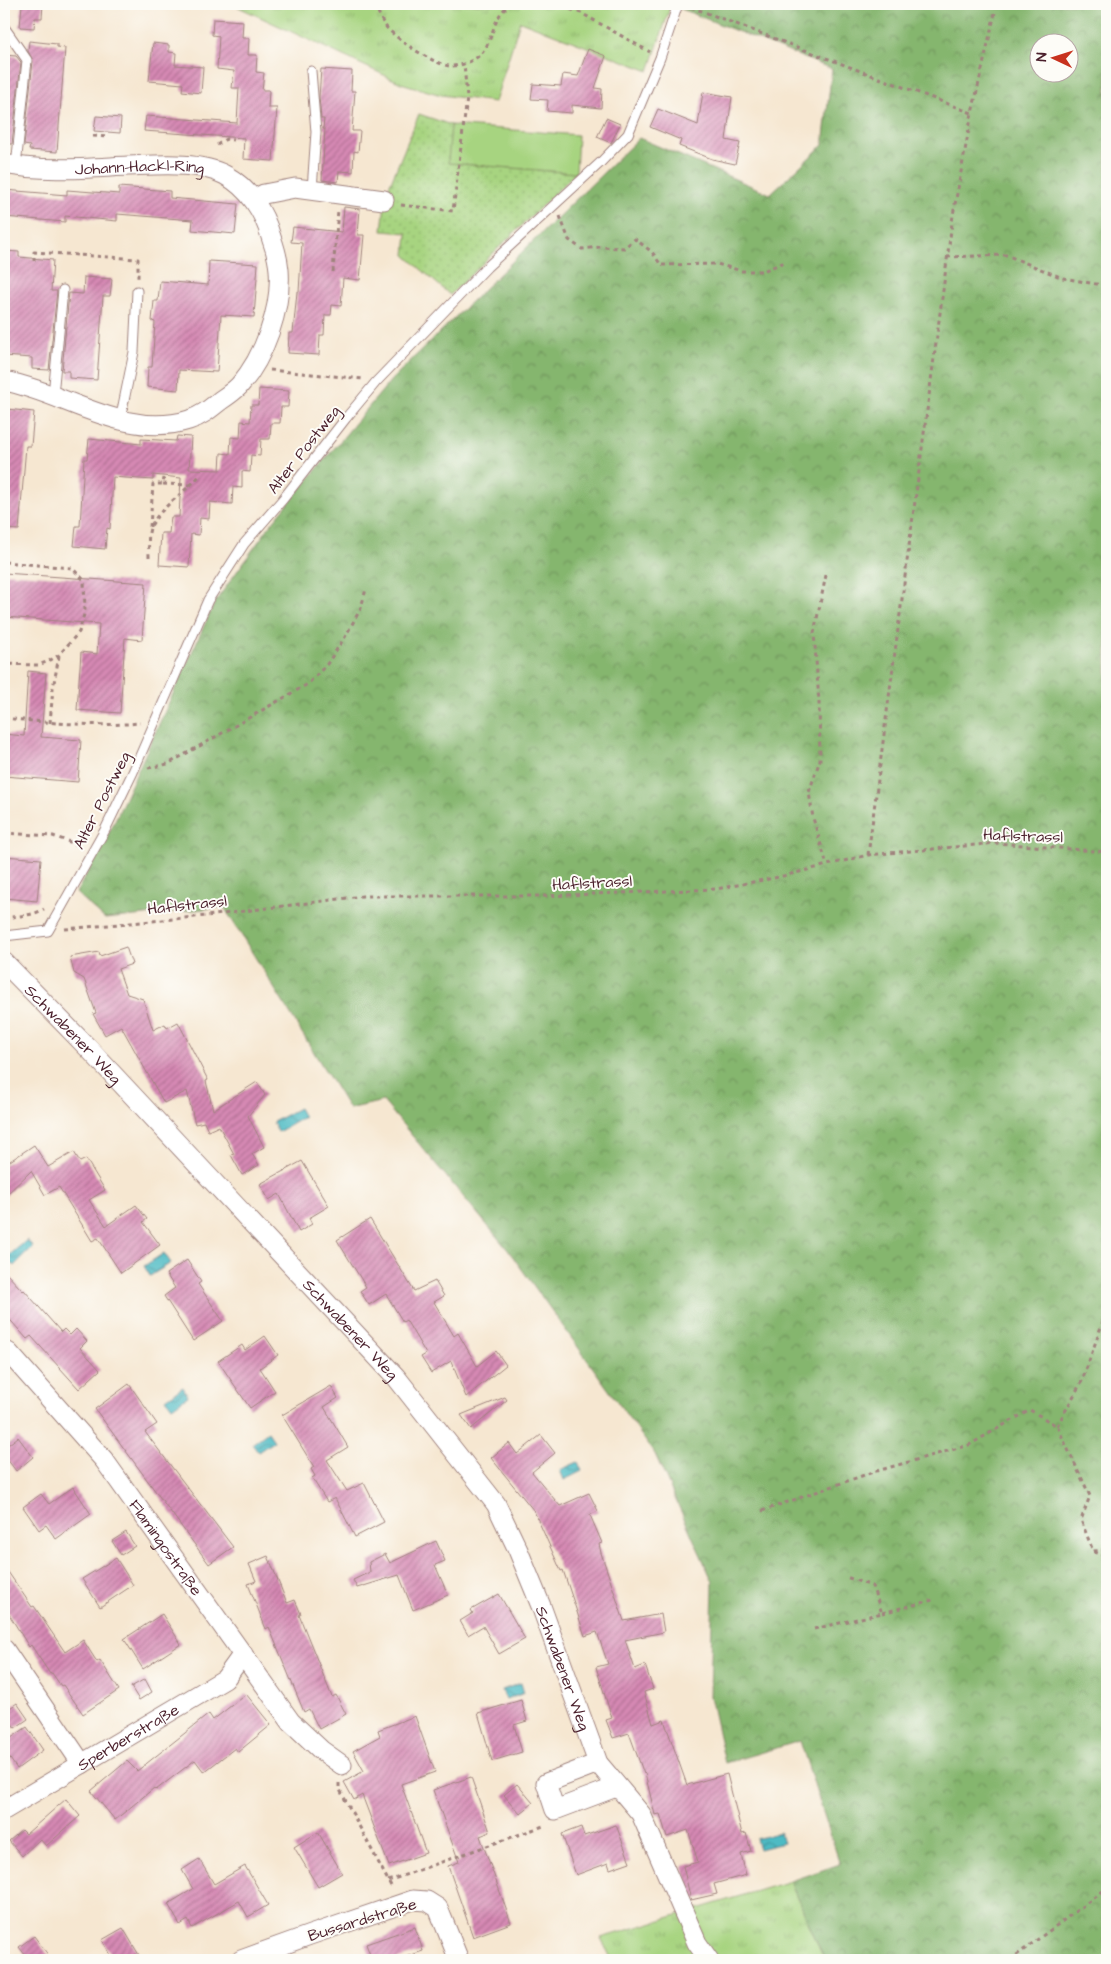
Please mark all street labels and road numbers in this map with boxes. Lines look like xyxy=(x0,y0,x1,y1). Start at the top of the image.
street label: Johann-Hackl-Ring xyxy=(74,155,206,181)
street label: Alter Postweg xyxy=(262,401,346,499)
street label: Alter Postweg xyxy=(68,748,137,853)
street label: Haflstrassl xyxy=(983,824,1063,848)
street label: Haflstrassl xyxy=(552,870,633,896)
street label: Haflstrassl xyxy=(146,890,228,920)
street label: Schwabener Weg xyxy=(20,980,126,1090)
street label: Schwabener Weg xyxy=(298,1274,403,1386)
street label: Flamingostraße xyxy=(124,1495,207,1601)
street label: Schwabener Weg xyxy=(530,1603,595,1734)
street label: Sperberstraße xyxy=(73,1699,184,1776)
street label: Bussardstraße xyxy=(305,1893,420,1947)

